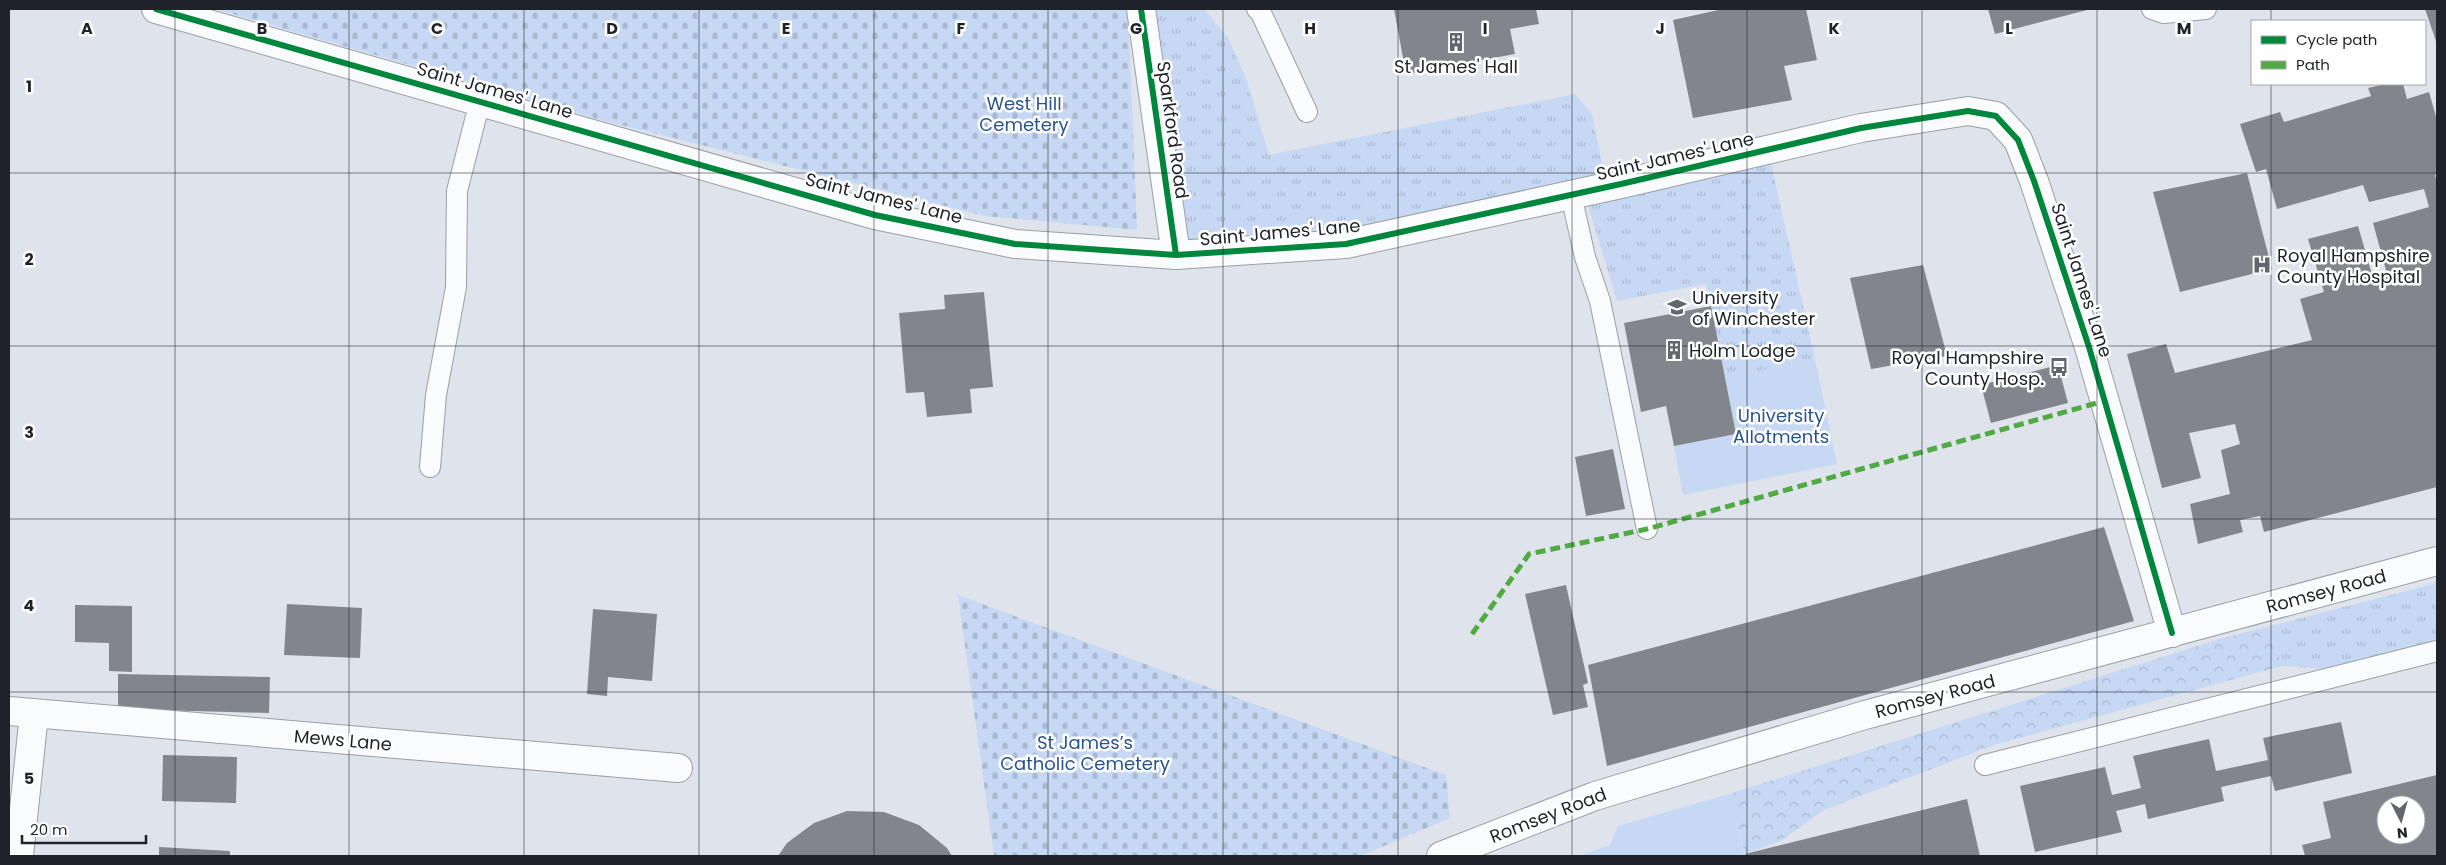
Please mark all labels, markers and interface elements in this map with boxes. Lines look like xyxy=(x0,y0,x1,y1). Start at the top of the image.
text: A xyxy=(81,17,93,40)
text: B xyxy=(257,17,267,40)
text: C xyxy=(431,17,443,40)
text: D xyxy=(606,17,618,40)
text: E xyxy=(782,17,790,40)
text: F xyxy=(957,17,966,40)
text: G xyxy=(1130,17,1142,40)
text: H xyxy=(1304,17,1316,40)
text: I xyxy=(1483,17,1487,40)
text: J xyxy=(1655,17,1665,40)
text: K xyxy=(1828,17,1840,40)
text: L xyxy=(2005,17,2013,40)
text: M xyxy=(2177,17,2191,40)
legend xyxy=(2251,20,2426,85)
text: Cycle path xyxy=(2296,29,2377,50)
building icon: St James' Hall xyxy=(1445,31,1467,53)
place label: St James' Hall xyxy=(1394,54,1518,79)
text: Path xyxy=(2296,54,2330,75)
street label: Saint James' Lane xyxy=(414,56,576,124)
street label: Sparkford Road xyxy=(1151,60,1195,200)
text: 1 xyxy=(26,75,32,98)
park label: West Hill Cemetery xyxy=(979,91,1069,137)
street label: Saint James' Lane xyxy=(1594,126,1756,186)
street label: Saint James' Lane xyxy=(803,166,965,230)
street label: Saint James' Lane xyxy=(2045,200,2119,360)
street label: Saint James' Lane xyxy=(1199,213,1361,251)
place label: Royal Hampshire County Hospital xyxy=(2277,243,2430,289)
text: 2 xyxy=(24,248,34,271)
hospital icon: Royal Hampshire County Hospital xyxy=(2251,254,2273,276)
place label: University of Winchester xyxy=(1692,285,1815,331)
school or university icon: University of Winchester xyxy=(1666,296,1688,318)
place label: Holm Lodge xyxy=(1689,338,1796,363)
building icon: Holm Lodge xyxy=(1663,339,1685,361)
place label: Royal Hampshire County Hosp. xyxy=(1891,345,2044,391)
bus stop icon: Royal Hampshire County Hosp. xyxy=(2048,356,2070,378)
park label: University Allotments xyxy=(1733,403,1829,449)
text: 3 xyxy=(24,421,34,444)
street label: Romsey Road xyxy=(2263,563,2389,619)
text: 4 xyxy=(24,594,35,617)
street label: Romsey Road xyxy=(1872,668,1998,724)
street label: Mews Lane xyxy=(293,723,393,757)
park label: St James’s Catholic Cemetery xyxy=(1000,730,1170,776)
text: 5 xyxy=(24,767,34,790)
street label: Romsey Road xyxy=(1486,781,1610,849)
north arrow xyxy=(2376,795,2426,845)
scale bar xyxy=(22,812,146,844)
text: 20 m xyxy=(30,819,68,840)
text: N xyxy=(2396,822,2409,843)

